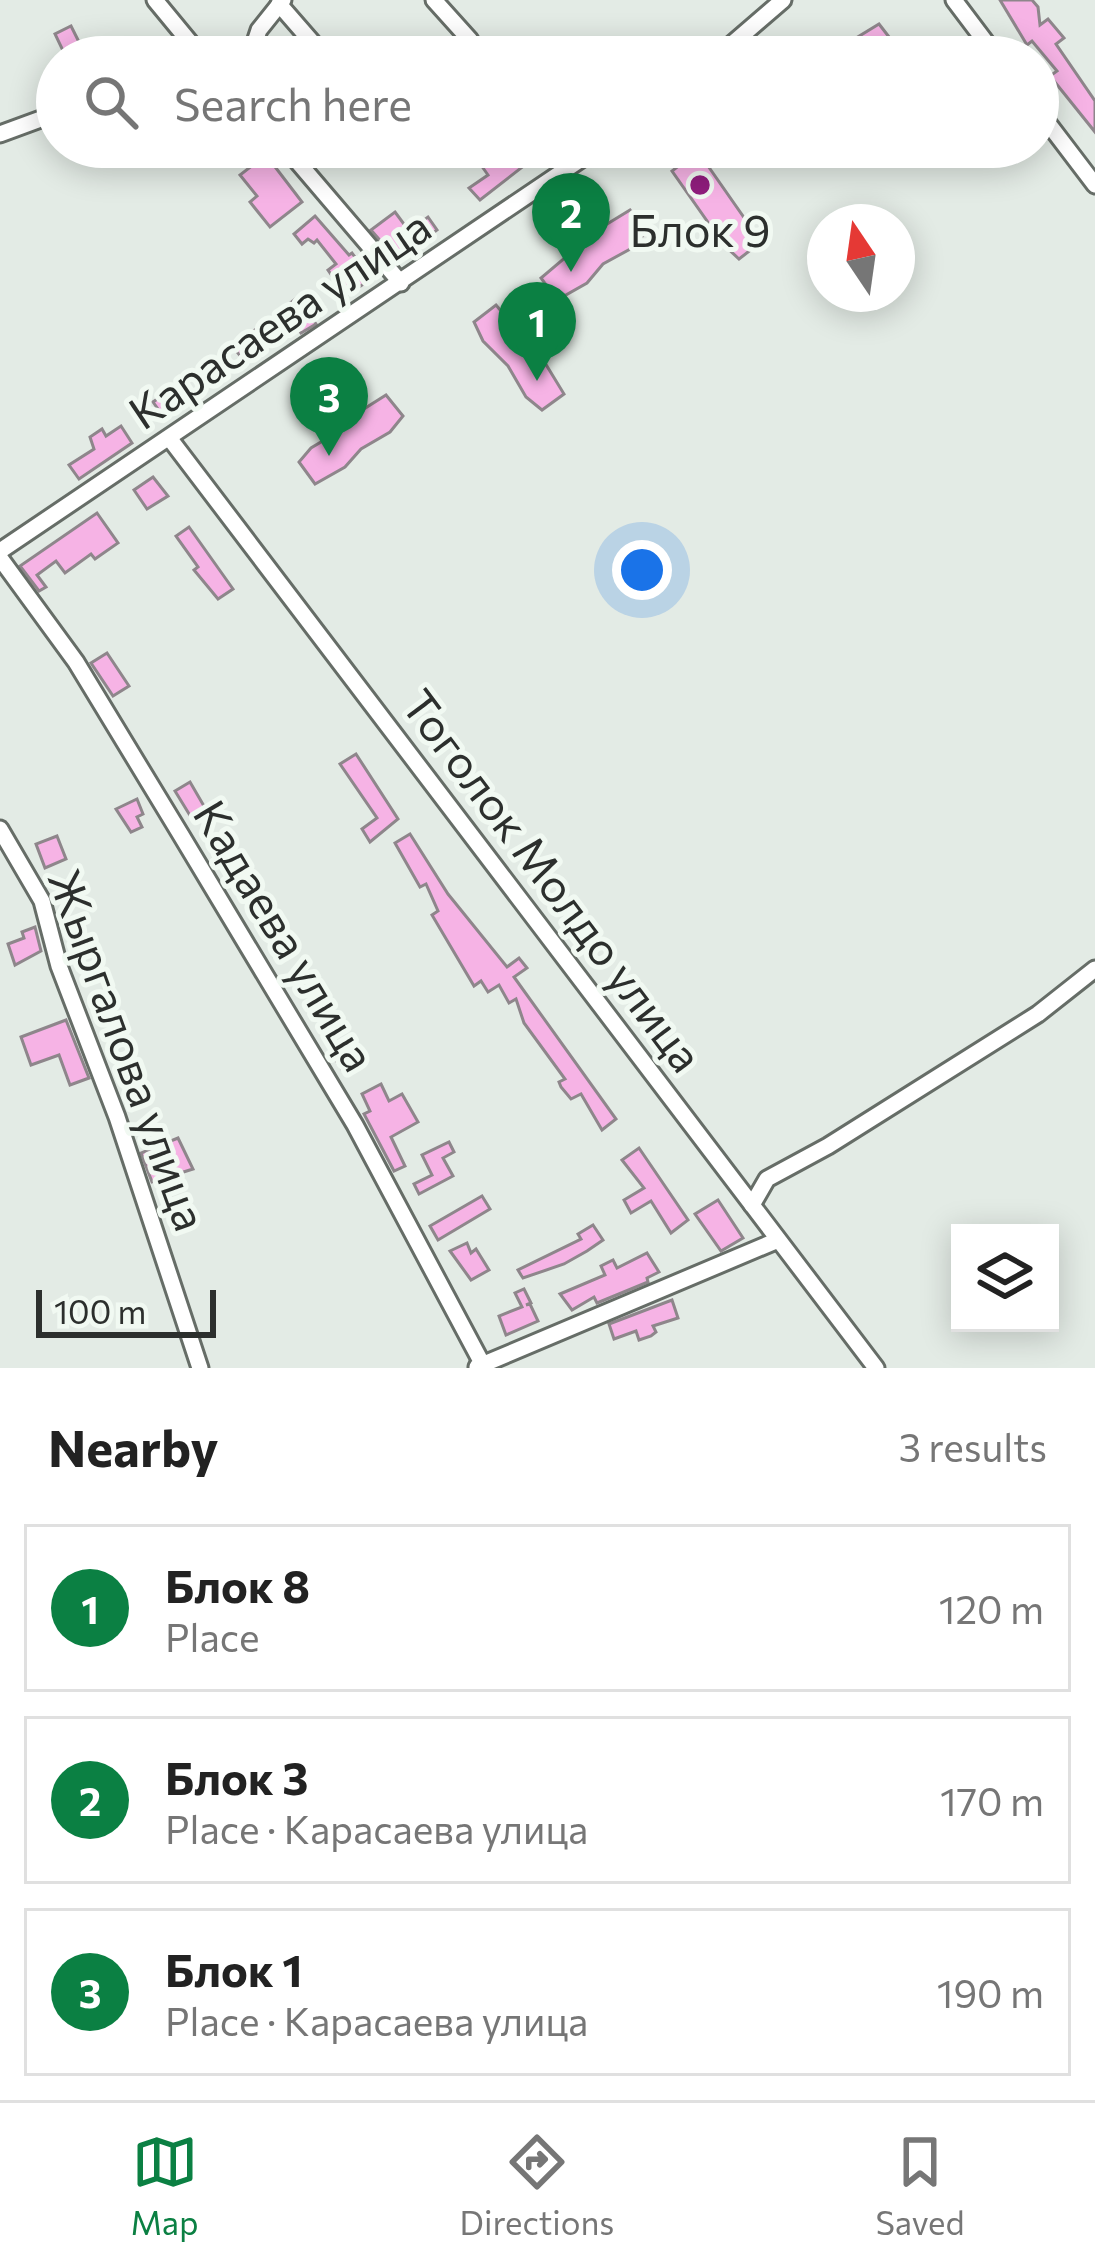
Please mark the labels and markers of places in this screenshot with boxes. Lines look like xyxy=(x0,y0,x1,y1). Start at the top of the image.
marker: Блок 9 xyxy=(687,172,713,198)
pin: 2 xyxy=(532,173,610,272)
place label: Блок 9 xyxy=(629,201,771,256)
pin: 1 xyxy=(498,282,576,381)
pin: 3 xyxy=(290,357,368,456)

